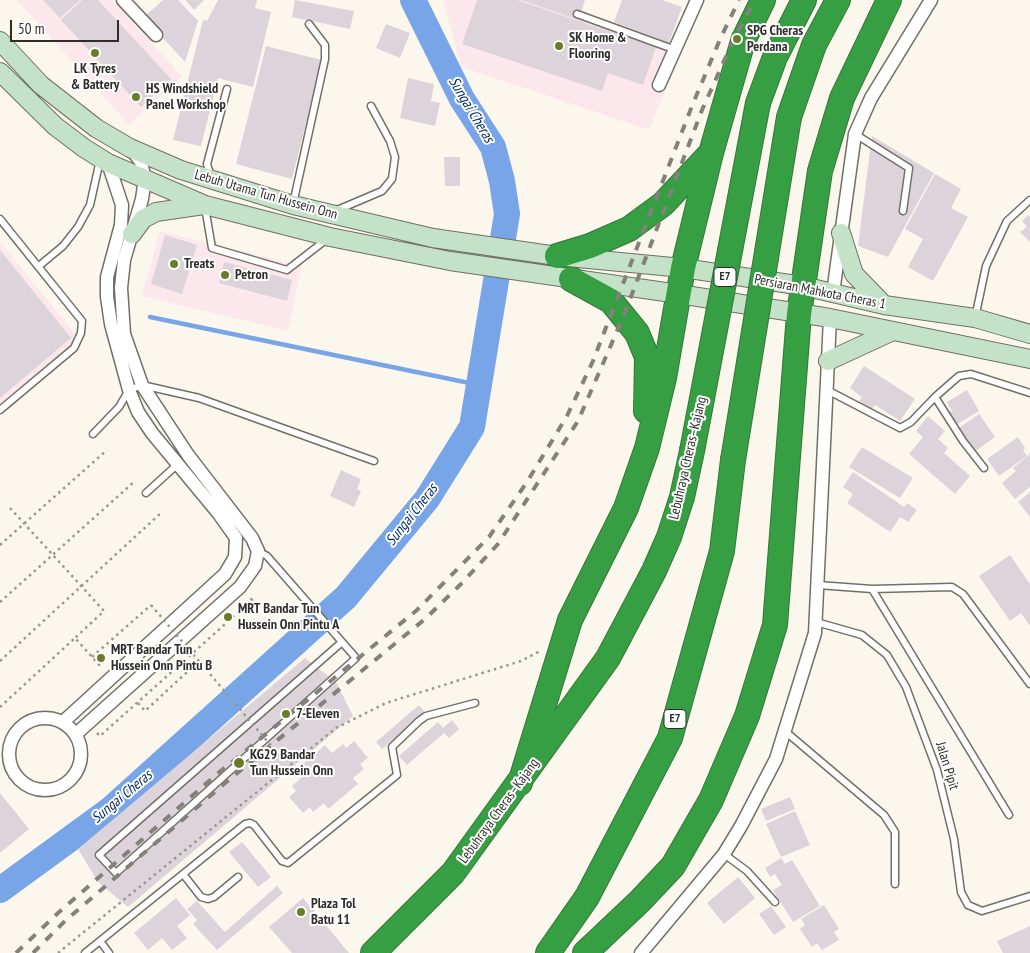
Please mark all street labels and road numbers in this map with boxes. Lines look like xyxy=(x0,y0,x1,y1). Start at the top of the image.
street label: Lebuh Utama Tun Hussein Onn xyxy=(193,167,339,223)
road number: E7 xyxy=(714,268,736,286)
street label: Persiaran Mahkota Cheras 1 xyxy=(753,271,887,313)
street label: Lebuhraya Cheras–Kajang xyxy=(666,395,710,521)
road number: E7 xyxy=(664,710,686,729)
street label: Jalan Pipit xyxy=(932,740,962,792)
street label: Lebuhraya Cheras–Kajang xyxy=(455,755,543,867)

